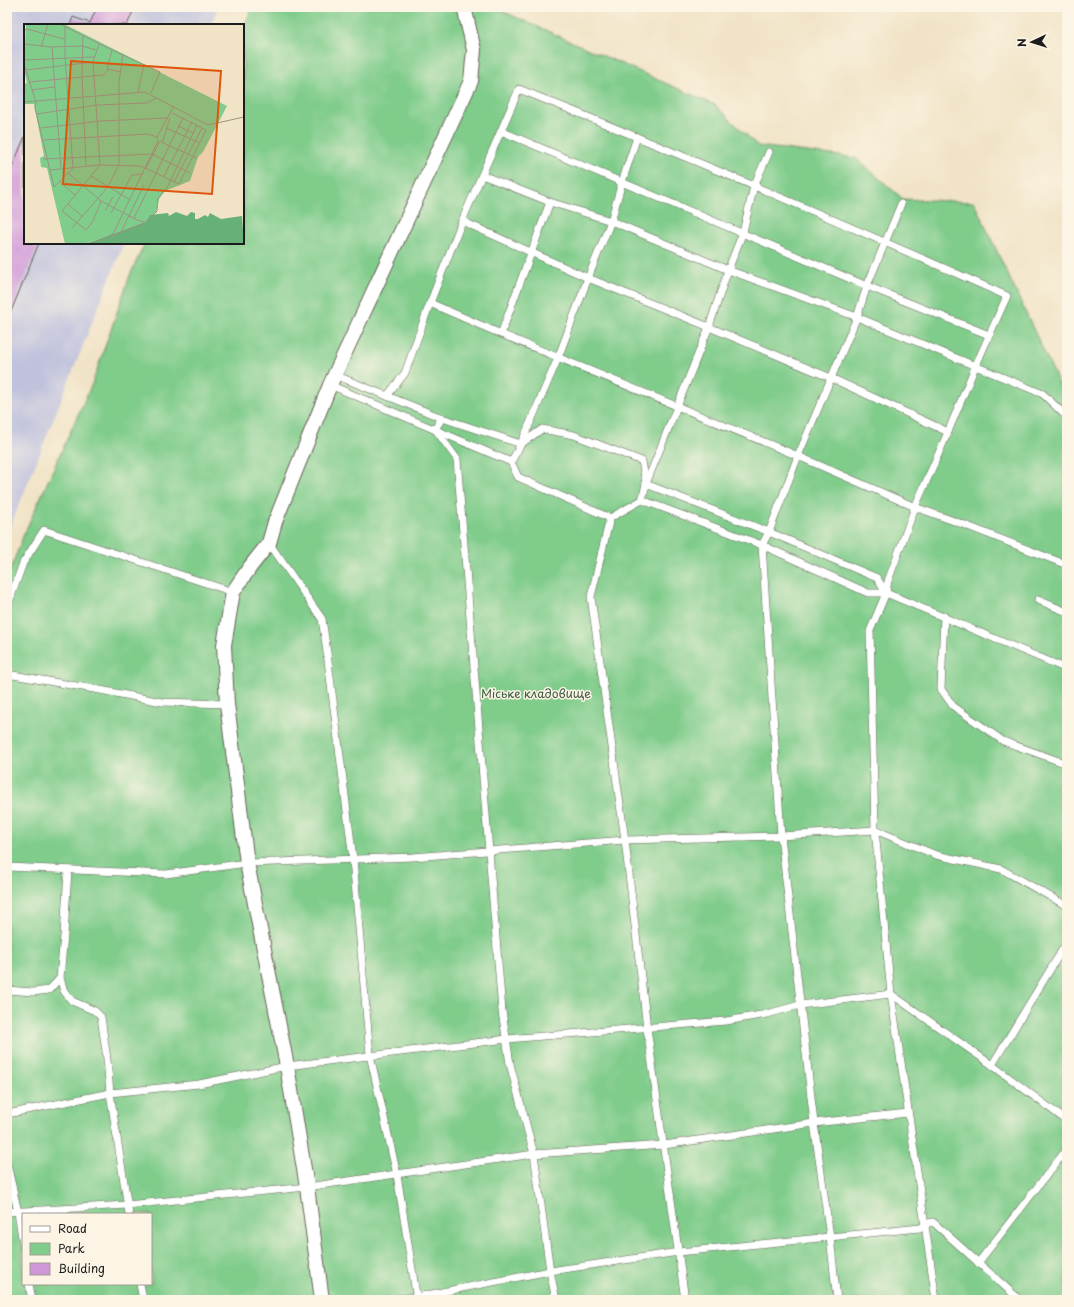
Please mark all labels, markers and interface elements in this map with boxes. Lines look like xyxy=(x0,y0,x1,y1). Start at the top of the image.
north arrow xyxy=(1012,22,1052,62)
inset map xyxy=(24,24,244,244)
text: N xyxy=(1013,38,1030,48)
park label: Міське кладовище xyxy=(481,684,591,702)
legend xyxy=(22,1213,152,1285)
text: Road xyxy=(58,1219,87,1237)
text: Park xyxy=(58,1239,85,1257)
text: Building xyxy=(58,1259,105,1277)

